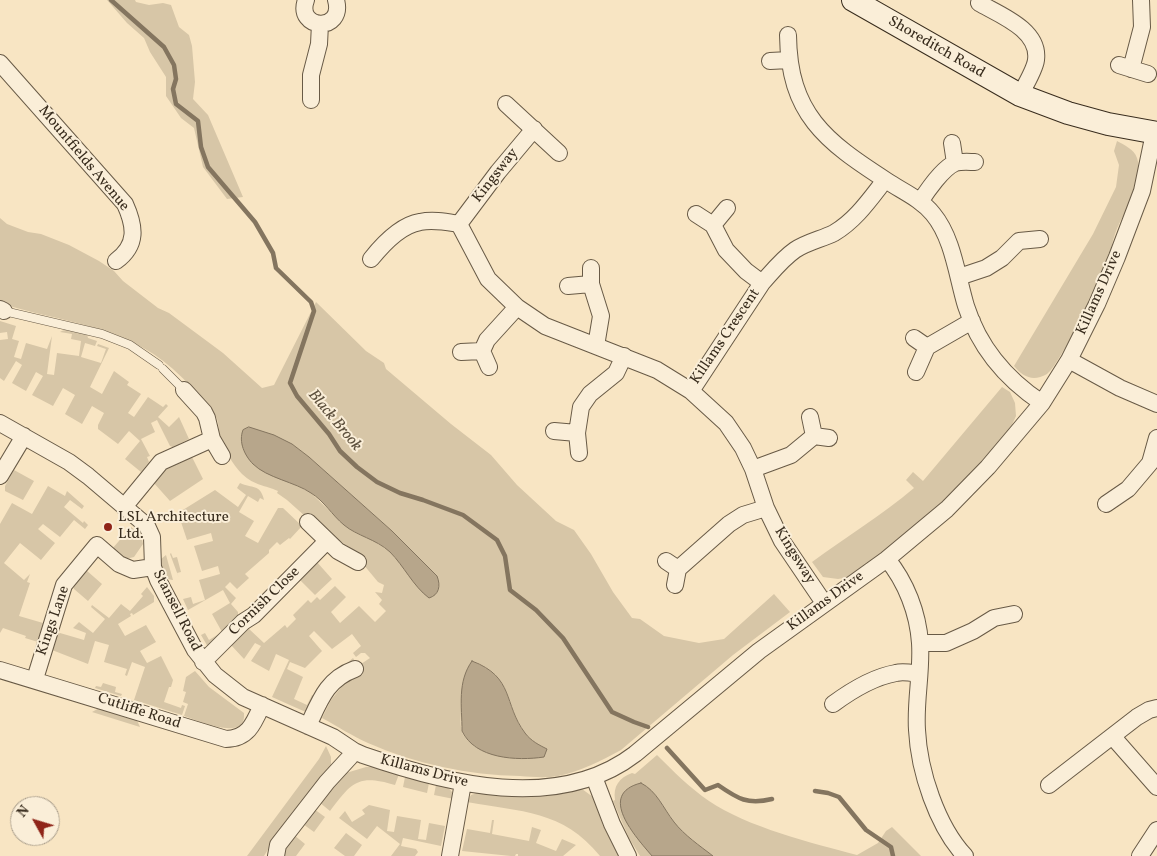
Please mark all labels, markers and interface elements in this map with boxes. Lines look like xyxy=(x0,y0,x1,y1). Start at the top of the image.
street label: Shoreditch Road xyxy=(884,13,988,83)
street label: Mountfields Avenue xyxy=(34,103,132,215)
street label: Kingsway xyxy=(469,145,523,207)
street label: Killams Drive xyxy=(1073,248,1127,338)
street label: Killams Crescent xyxy=(687,286,765,388)
water label: Black Brook xyxy=(303,386,365,456)
place label: LSL Architecture Ltd. xyxy=(118,509,229,544)
marker: LSL Architecture Ltd. xyxy=(102,521,114,533)
street label: Kingsway xyxy=(769,524,819,588)
street label: Cornish Close xyxy=(226,564,304,640)
street label: Stansell Road xyxy=(148,567,204,655)
street label: Killams Drive xyxy=(784,568,868,636)
street label: Kings Lane xyxy=(34,584,74,658)
street label: Cutliffe Road xyxy=(95,690,183,734)
street label: Killams Drive xyxy=(378,752,470,792)
north arrow xyxy=(10,796,60,846)
text: N xyxy=(13,802,34,822)

